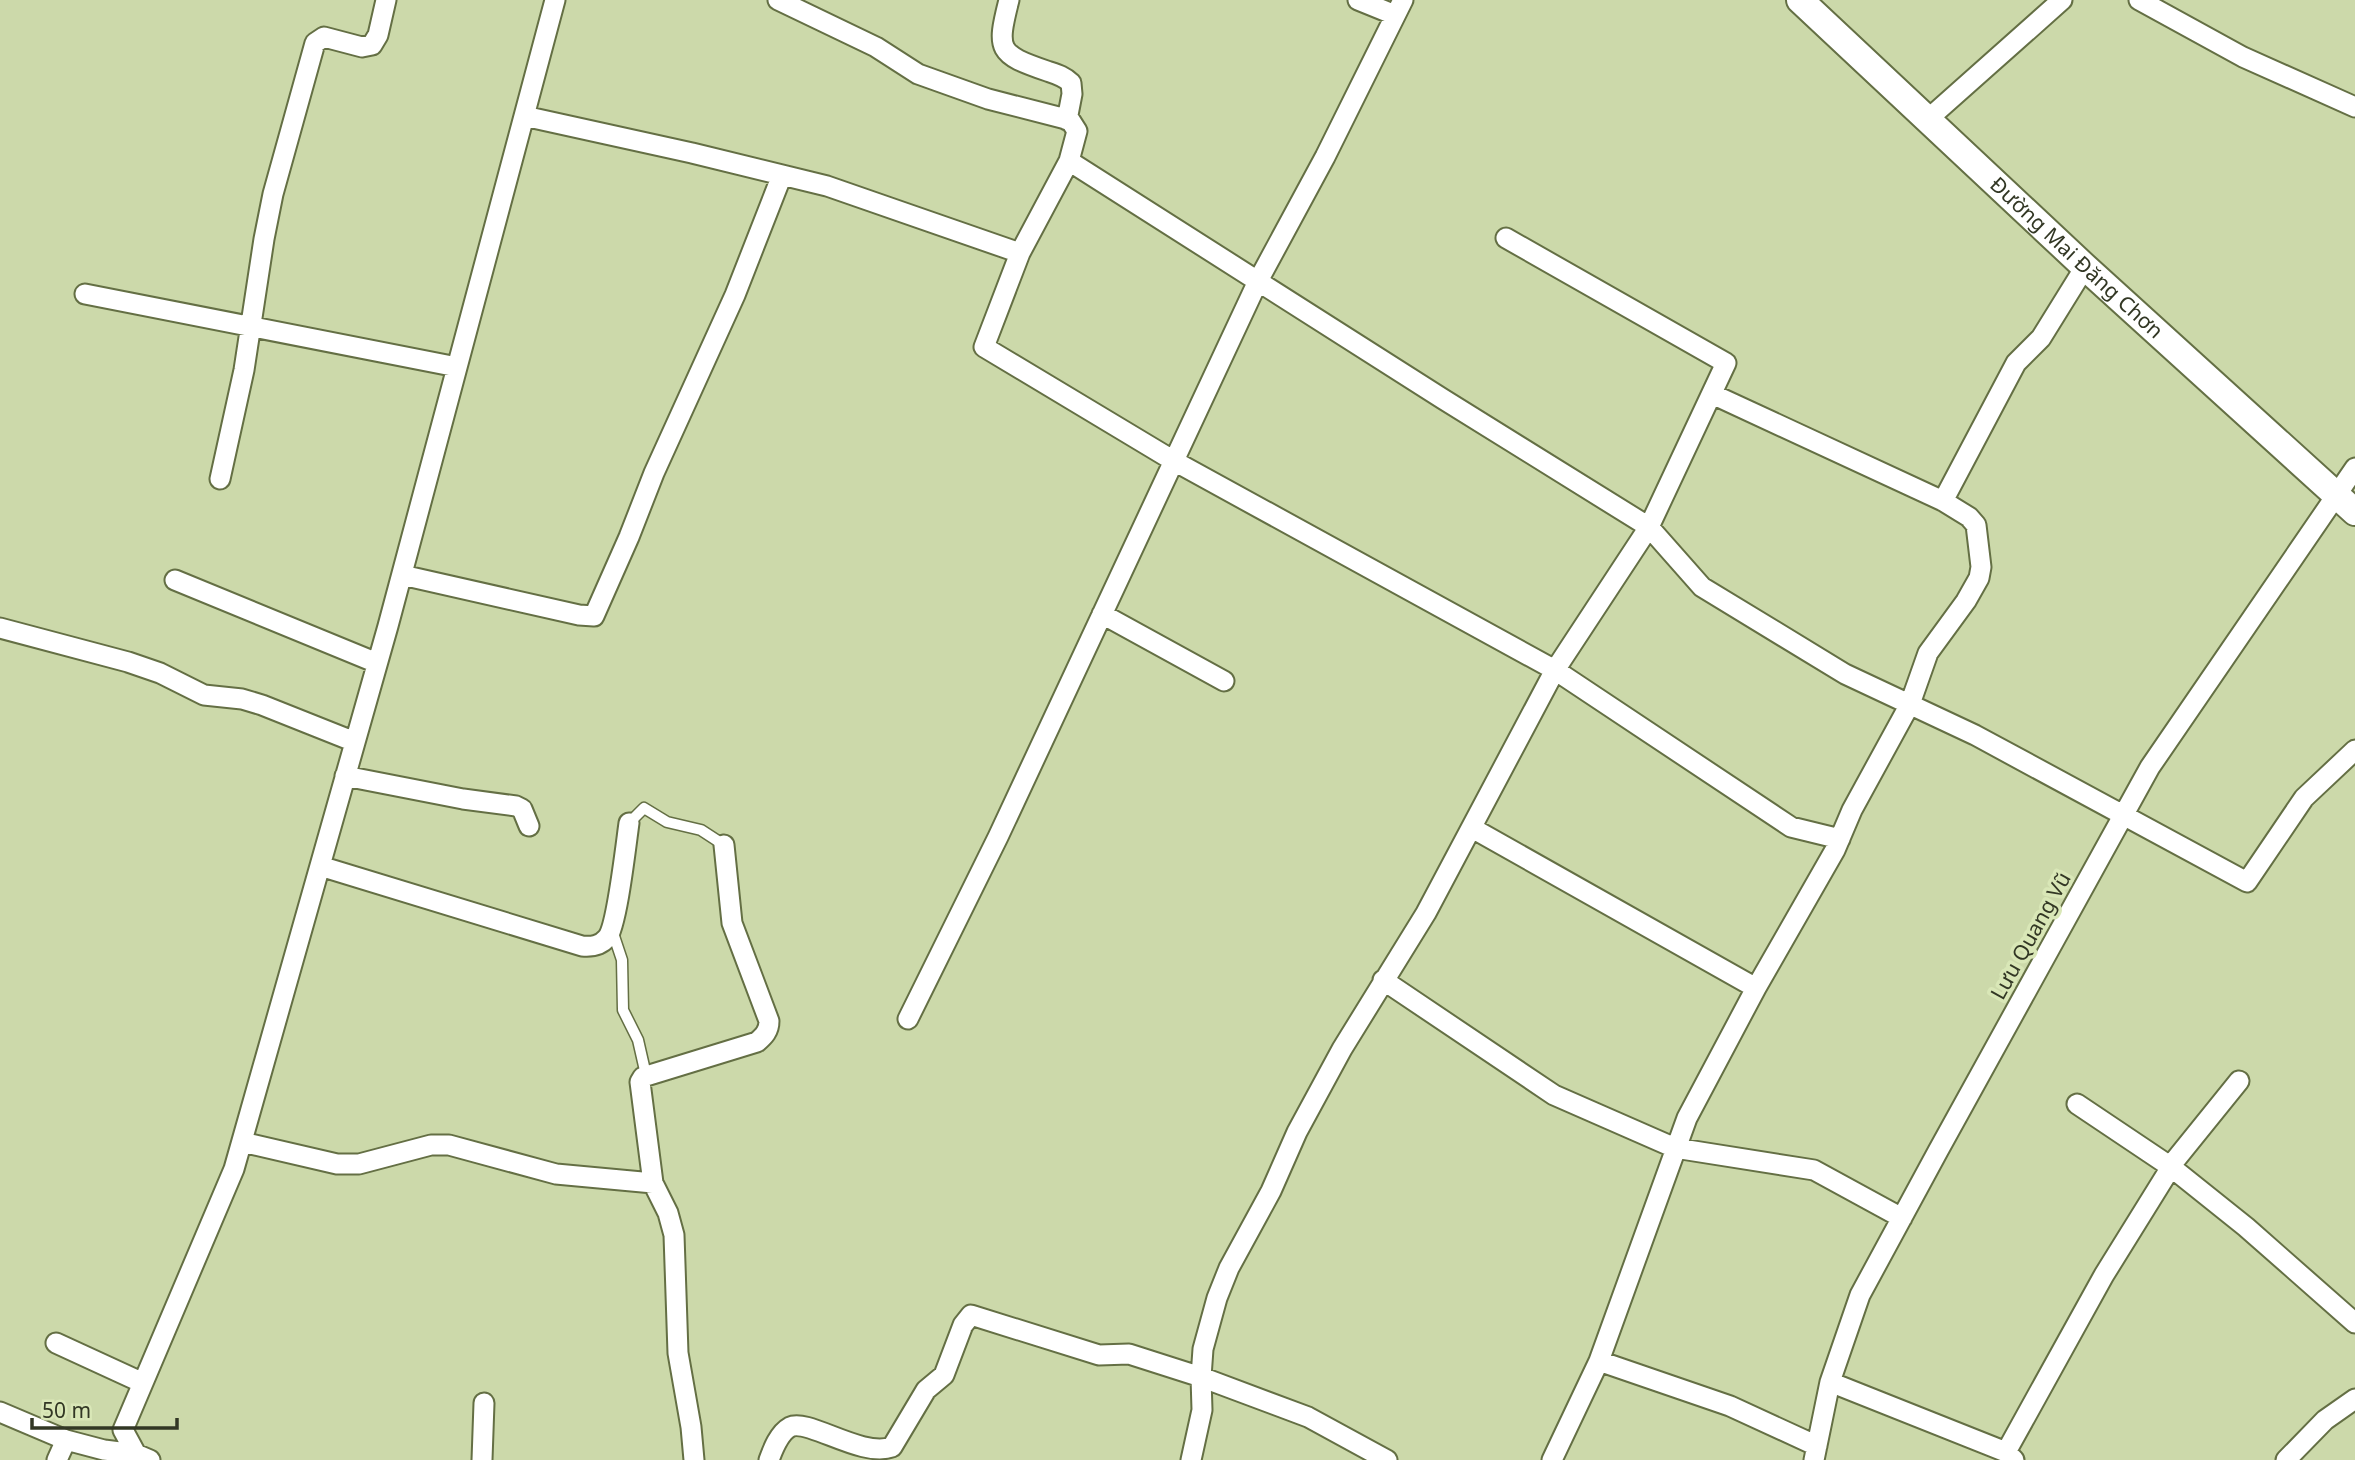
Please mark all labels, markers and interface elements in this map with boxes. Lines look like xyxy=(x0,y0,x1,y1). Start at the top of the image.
street label: Đường Mai Đăng Chơn xyxy=(1984,170,2170,344)
street label: Lưu Quang Vũ xyxy=(1984,867,2077,1004)
scale bar xyxy=(32,1386,177,1430)
text: 50 m xyxy=(42,1396,91,1424)

